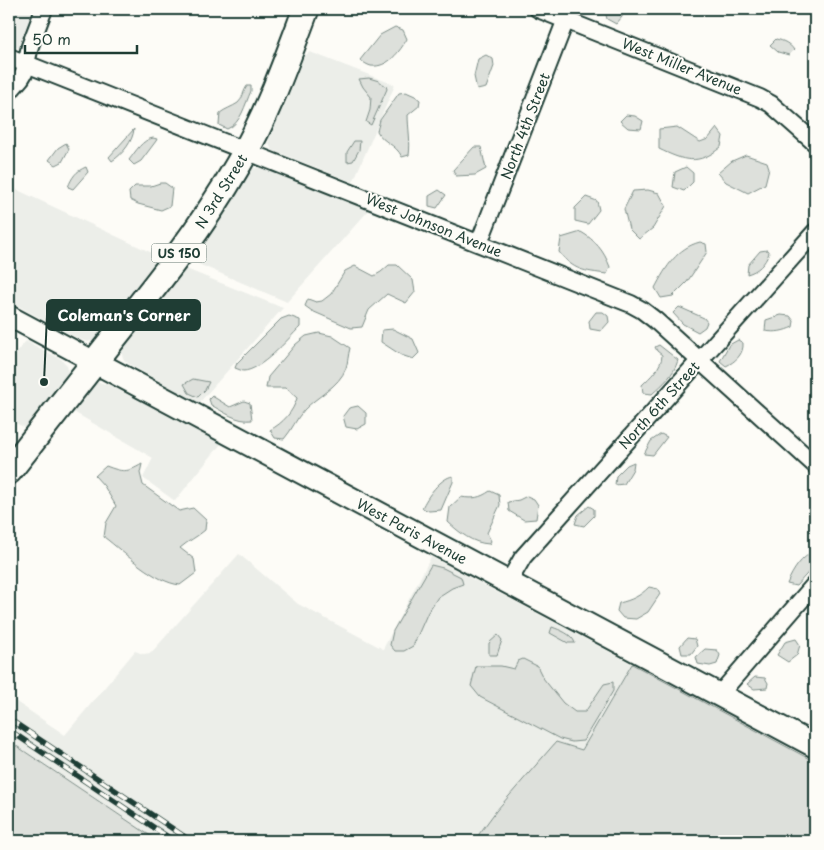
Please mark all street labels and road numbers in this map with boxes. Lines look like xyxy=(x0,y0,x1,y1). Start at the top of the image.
street label: West Miller Avenue xyxy=(619,32,745,100)
street label: North 4th Street xyxy=(495,69,555,182)
street label: N 3rd Street xyxy=(190,149,252,232)
street label: West Johnson Avenue xyxy=(363,188,506,262)
road number: US 150 xyxy=(152,244,206,262)
street label: North 6th Street xyxy=(614,356,704,454)
street label: West Paris Avenue xyxy=(353,493,471,569)

